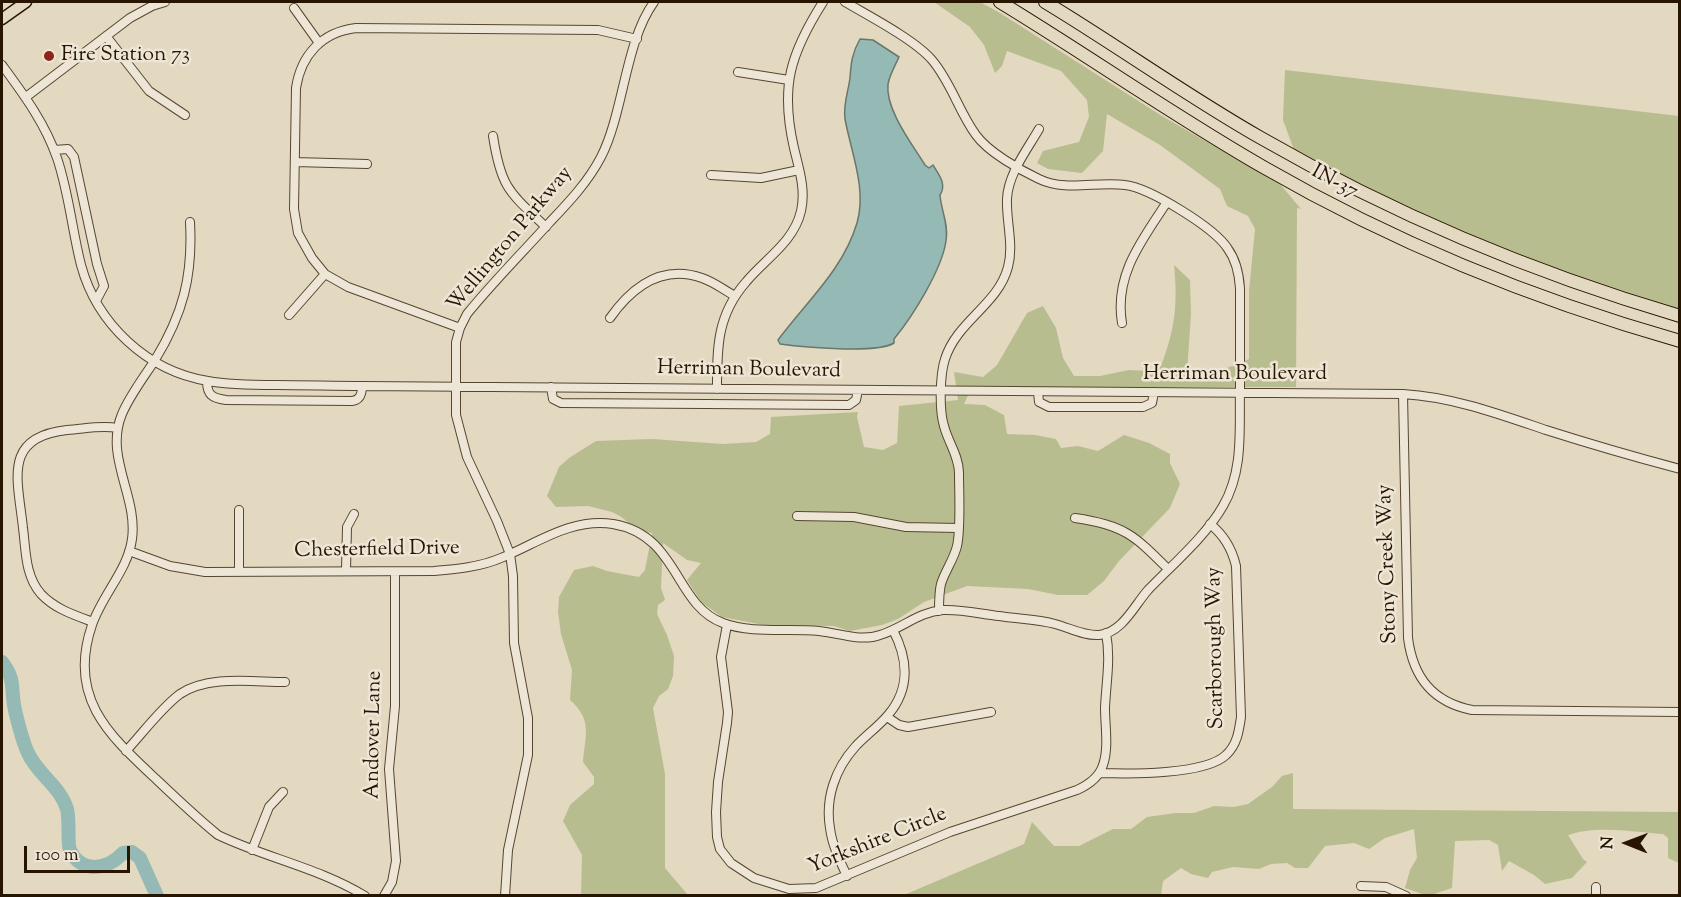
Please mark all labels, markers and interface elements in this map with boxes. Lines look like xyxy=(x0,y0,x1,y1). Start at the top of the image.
place label: Fire Station 73 xyxy=(61,43,190,69)
marker: Fire Station 73 xyxy=(42,49,56,63)
street label: IN-37 xyxy=(1306,160,1362,206)
street label: Wellington Parkway xyxy=(443,162,579,318)
street label: Herriman Boulevard xyxy=(657,357,841,385)
street label: Herriman Boulevard xyxy=(1143,362,1327,388)
street label: Stony Creek Way xyxy=(1374,484,1404,644)
street label: Chesterfield Drive xyxy=(294,537,460,565)
street label: Scarborough Way xyxy=(1203,567,1231,729)
street label: Andover Lane xyxy=(361,670,389,800)
street label: Yorkshire Circle xyxy=(805,803,951,881)
north arrow xyxy=(1597,813,1657,873)
scale bar xyxy=(27,834,134,872)
text: N xyxy=(1597,836,1620,849)
text: 100 m xyxy=(35,843,79,869)

